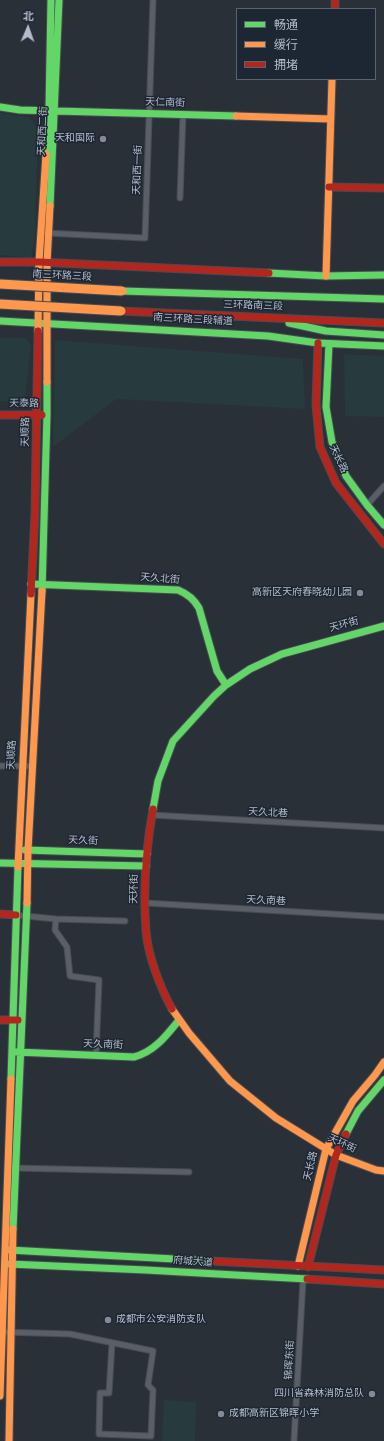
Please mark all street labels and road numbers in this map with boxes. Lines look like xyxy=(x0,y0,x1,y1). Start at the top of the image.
street label: 天仁南街 xyxy=(145,96,185,110)
street label: 天和西二街 xyxy=(36,106,50,156)
street label: 天和西一街 xyxy=(131,145,145,195)
street label: 南三环路三段 xyxy=(32,268,92,284)
street label: 三环路南三段 xyxy=(223,299,283,313)
street label: 南三环路三段辅道 xyxy=(153,312,233,328)
street label: 天泰路 xyxy=(9,398,39,410)
street label: 天顺路 xyxy=(20,417,32,447)
street label: 天长路 xyxy=(326,443,350,475)
street label: 天久北街 xyxy=(140,572,180,586)
street label: 天环街 xyxy=(328,615,360,635)
street label: 天顺路 xyxy=(5,740,19,770)
street label: 天久北巷 xyxy=(248,806,288,820)
street label: 天久街 xyxy=(68,834,98,848)
street label: 天环街 xyxy=(129,874,141,904)
street label: 天久南巷 xyxy=(246,894,286,908)
street label: 天久南街 xyxy=(83,1038,123,1052)
street label: 天环街 xyxy=(326,1132,358,1156)
street label: 天长路 xyxy=(302,1150,320,1182)
street label: 府城大道 xyxy=(173,1255,213,1269)
street label: 锦晖东街 xyxy=(283,1340,297,1380)

